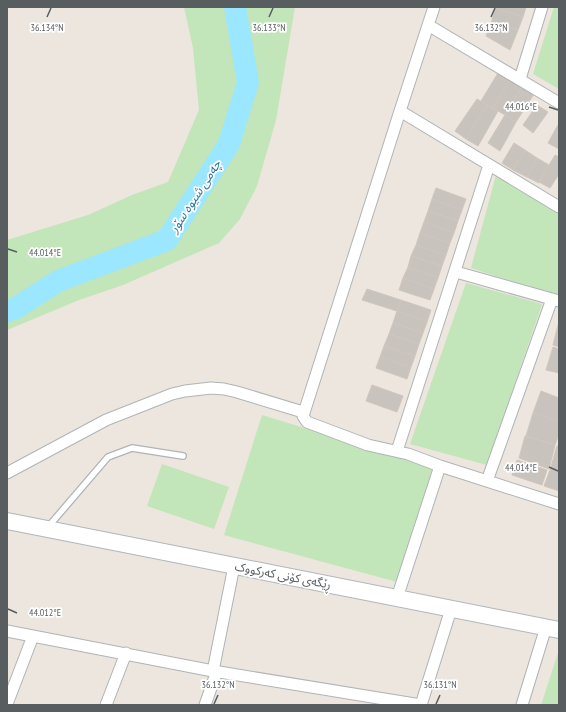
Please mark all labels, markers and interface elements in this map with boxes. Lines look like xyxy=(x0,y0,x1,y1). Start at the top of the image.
text: 36.134°N xyxy=(30,21,64,34)
text: 36.133°N xyxy=(252,21,286,34)
text: 36.132°N xyxy=(474,21,508,34)
text: 44.016°E xyxy=(505,100,537,113)
water label: چەمی شیوە سۆر xyxy=(165,156,225,236)
text: 44.014°E xyxy=(29,246,61,259)
text: 44.014°E xyxy=(505,461,537,474)
street label: ڕێگەی کۆنی کەرکووک xyxy=(233,558,332,595)
text: 44.012°E xyxy=(29,606,61,619)
text: 36.132°N xyxy=(201,678,235,691)
text: 36.131°N xyxy=(423,678,457,691)

